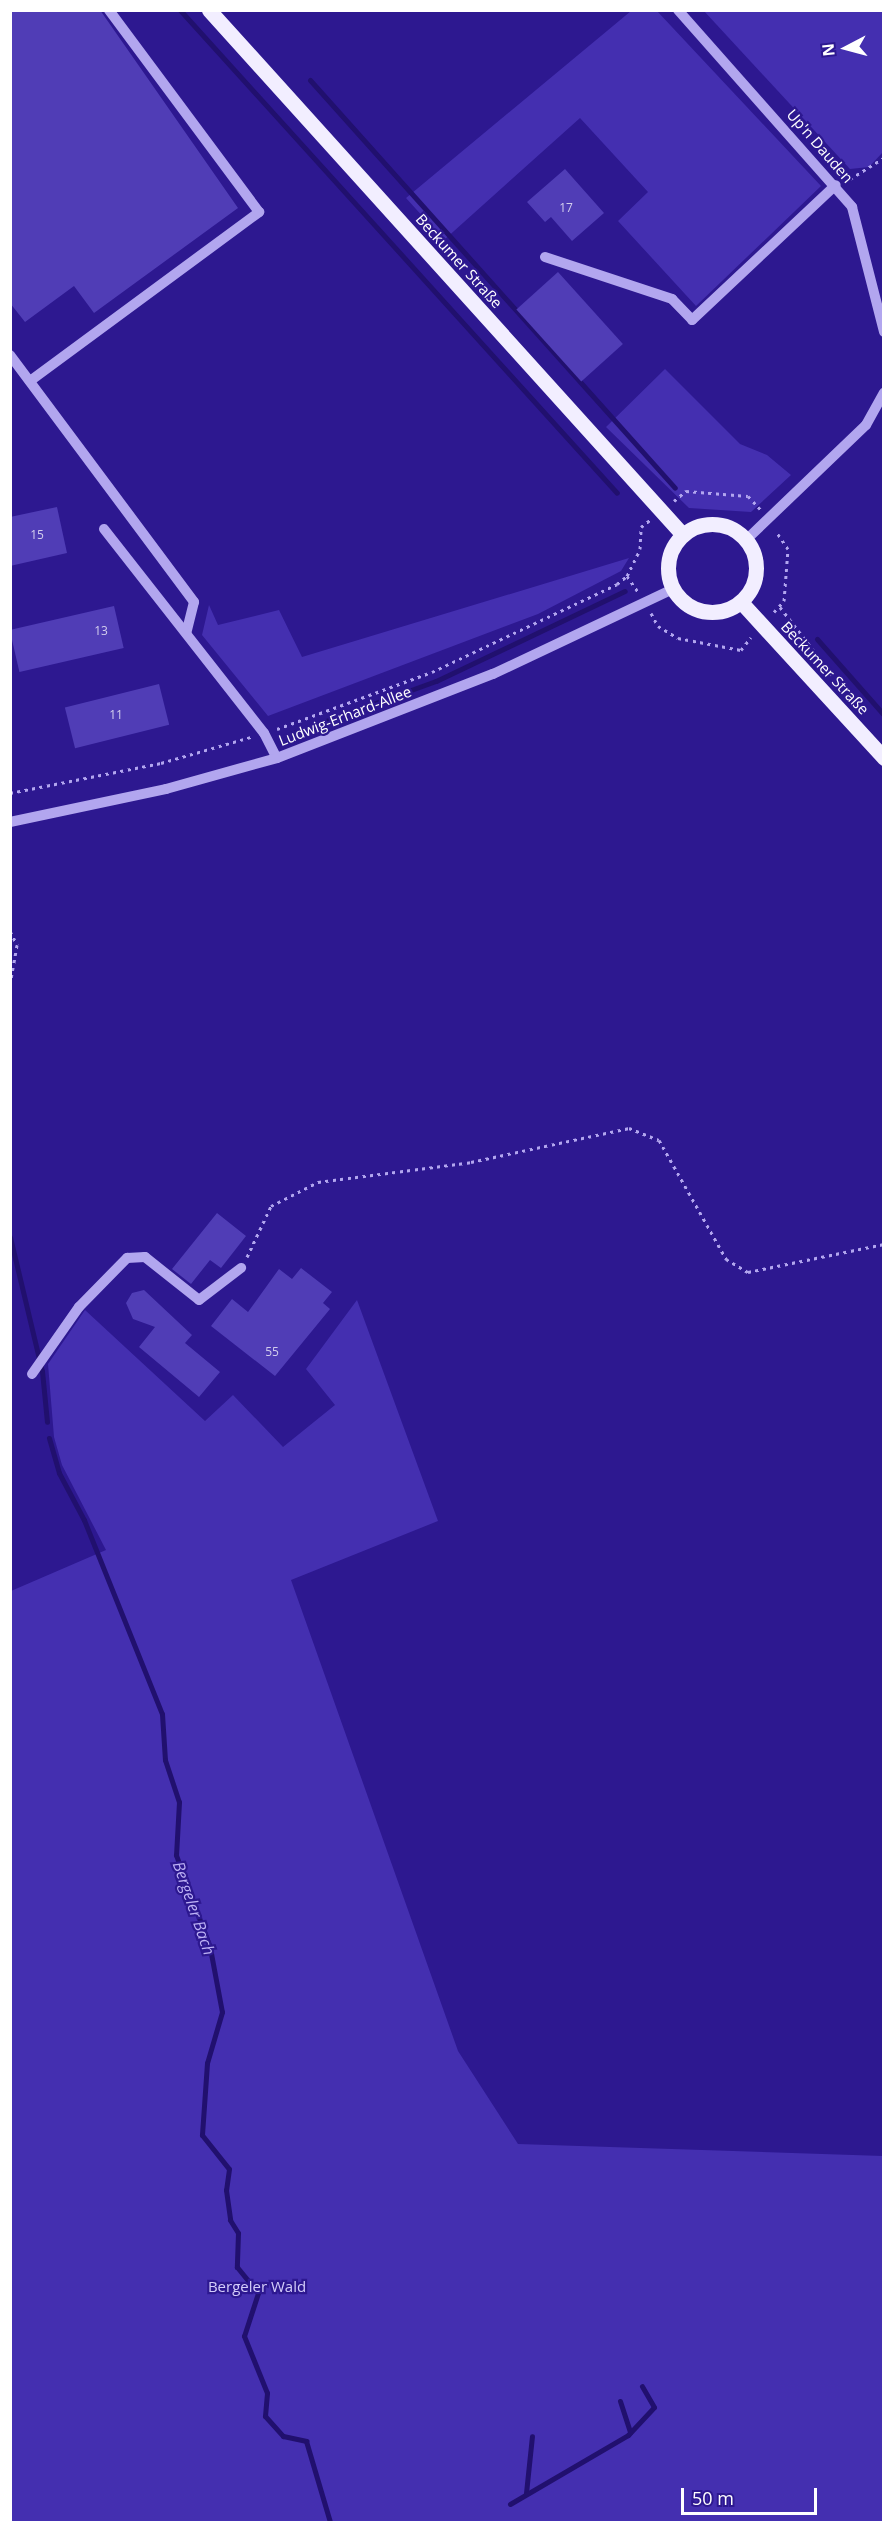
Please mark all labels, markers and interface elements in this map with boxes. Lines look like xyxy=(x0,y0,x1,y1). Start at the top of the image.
north arrow xyxy=(816,18,876,78)
text: N xyxy=(816,42,840,58)
street label: Up'n Dauden xyxy=(783,105,857,187)
house number: 17 xyxy=(559,201,573,215)
street label: Beckumer Straße xyxy=(412,210,506,312)
house number: 15 xyxy=(30,528,44,542)
street label: Beckumer Straße xyxy=(777,618,873,718)
house number: 13 xyxy=(94,624,108,638)
street label: Ludwig-Erhard-Allee xyxy=(276,682,414,750)
house number: 11 xyxy=(109,708,123,722)
house number: 55 xyxy=(265,1345,279,1359)
water label: Bergeler Bach xyxy=(169,1859,219,1957)
park label: Bergeler Wald xyxy=(208,2278,306,2296)
scale bar xyxy=(684,2476,820,2514)
text: 50 m xyxy=(692,2486,734,2510)

